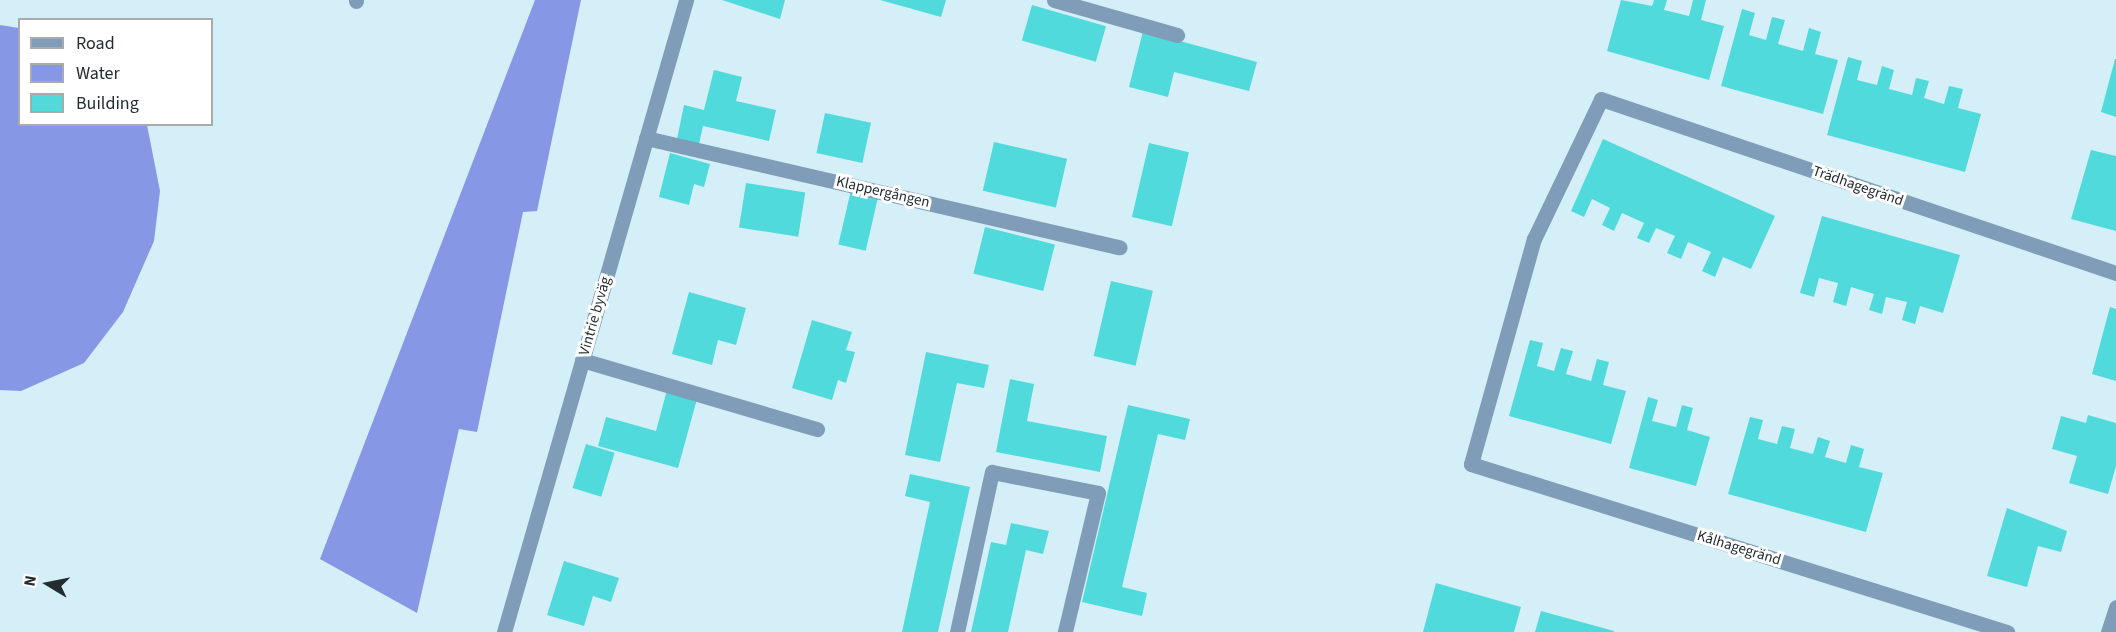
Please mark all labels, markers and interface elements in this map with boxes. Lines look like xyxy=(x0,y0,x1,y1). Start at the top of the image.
legend xyxy=(18,18,213,126)
text: Road xyxy=(76,31,115,56)
text: Water xyxy=(76,61,120,86)
text: Building xyxy=(76,91,139,116)
street label: Trädhagegränd xyxy=(1810,162,1906,210)
street label: Klappergången xyxy=(835,173,931,211)
street label: Vintrie byväg xyxy=(575,275,615,357)
street label: Kålhagegränd xyxy=(1695,527,1783,569)
north arrow xyxy=(18,554,78,614)
text: N xyxy=(19,574,42,588)

